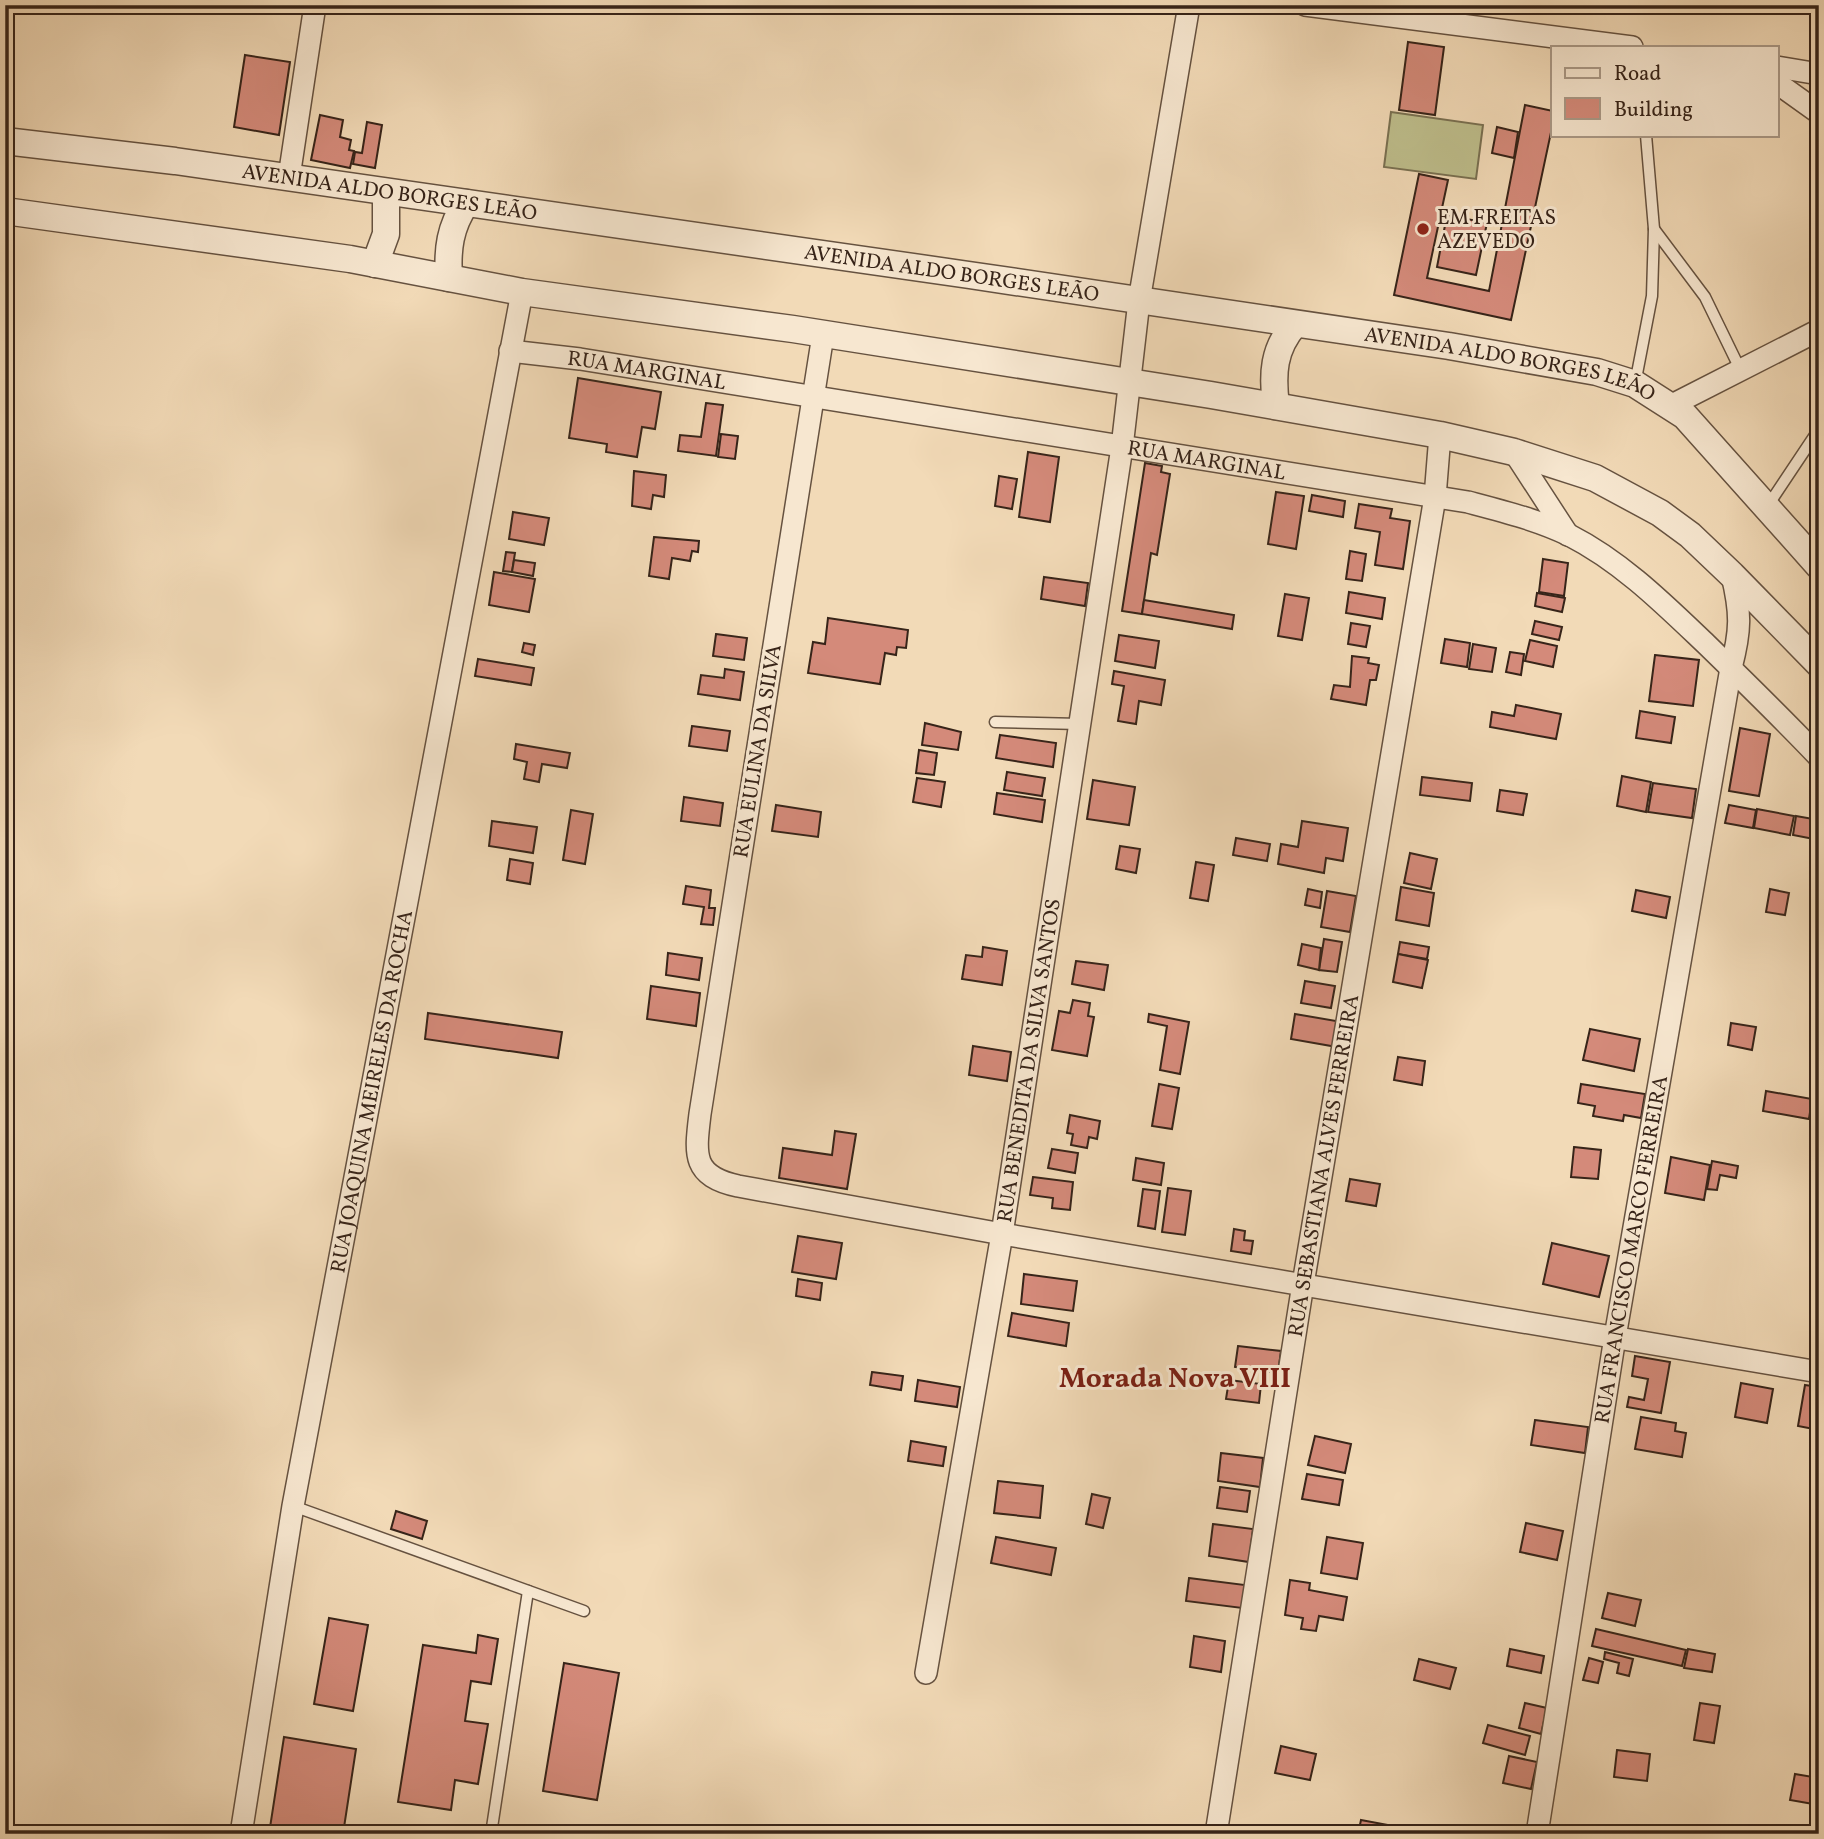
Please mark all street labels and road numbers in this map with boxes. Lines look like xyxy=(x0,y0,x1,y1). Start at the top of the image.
street label: AVENIDA ALDO BORGES LEÃO xyxy=(240,158,539,229)
street label: AVENIDA ALDO BORGES LEÃO xyxy=(802,239,1101,310)
street label: AVENIDA ALDO BORGES LEÃO xyxy=(1362,321,1661,409)
street label: RUA MARGINAL xyxy=(566,345,728,398)
street label: RUA MARGINAL xyxy=(1125,434,1288,488)
street label: RUA EULINA DA SILVA xyxy=(727,642,790,860)
street label: RUA BENEDITA DA SILVA SANTOS xyxy=(991,897,1069,1225)
street label: RUA JOAQUINA MEIRELES DA ROCHA xyxy=(324,908,421,1276)
street label: RUA SEBASTIANA ALVES FERREIRA xyxy=(1282,992,1367,1339)
street label: RUA FRANCISCO MARCO FERREIRA xyxy=(1589,1073,1676,1426)

